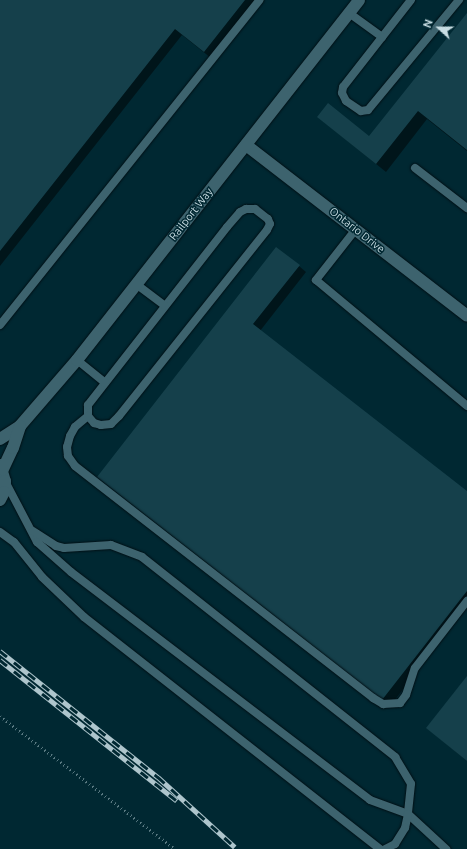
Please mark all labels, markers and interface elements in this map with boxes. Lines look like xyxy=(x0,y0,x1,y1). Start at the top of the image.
north arrow xyxy=(419,8,459,48)
text: N xyxy=(421,18,435,30)
street label: Railport Way xyxy=(166,185,216,243)
street label: Ontario Drive xyxy=(327,204,387,256)

